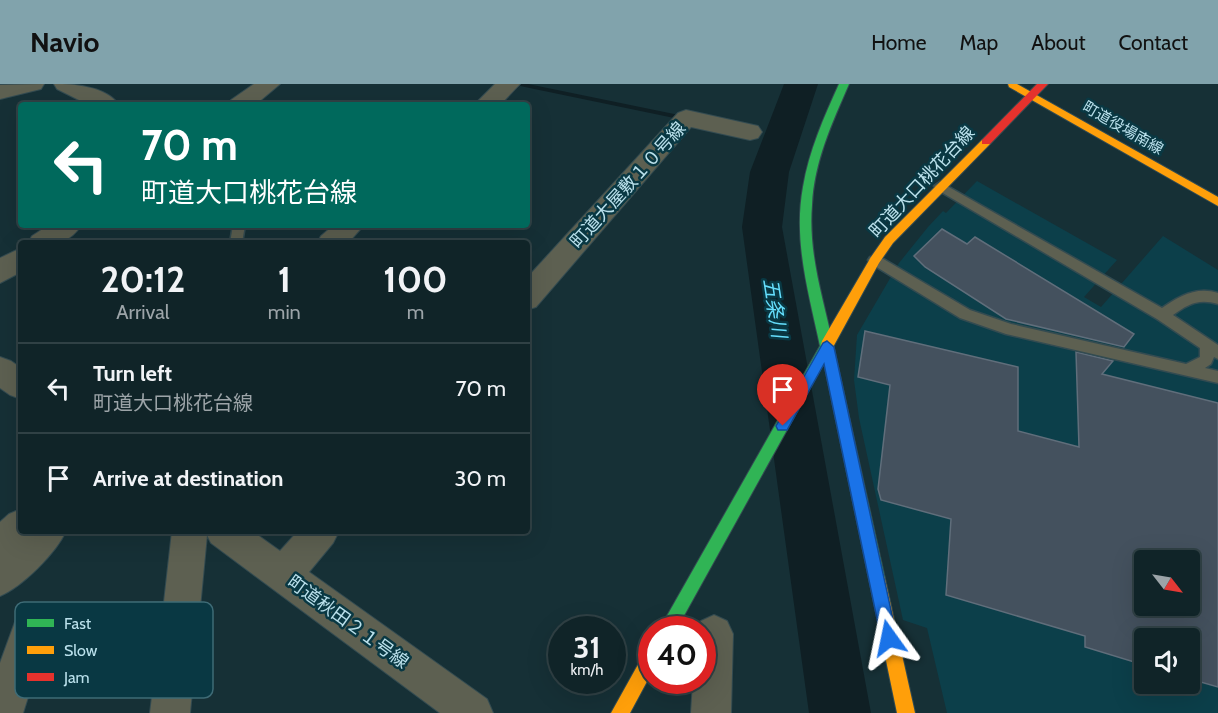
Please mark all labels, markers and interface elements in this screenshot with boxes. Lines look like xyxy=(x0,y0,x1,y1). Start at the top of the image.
text: Navio xyxy=(30,25,100,59)
text: Home xyxy=(871,30,927,55)
text: Map xyxy=(960,30,998,55)
text: About xyxy=(1031,30,1085,55)
text: Contact xyxy=(1118,30,1188,55)
street label: 町道役場南線 xyxy=(1080,98,1166,158)
street label: 町道大屋敷１０号線 xyxy=(566,117,690,253)
text: 70 m xyxy=(141,119,238,171)
street label: 町道大口桃花台線 xyxy=(865,122,979,242)
icon: left xyxy=(42,126,120,204)
text: 町道大口桃花台線 xyxy=(141,176,357,209)
text: 20:12 xyxy=(101,257,185,301)
text: 1 xyxy=(278,257,291,301)
text: 100 xyxy=(383,257,447,301)
water label: 五条川 xyxy=(758,276,792,341)
text: Arrival xyxy=(116,300,170,324)
text: min xyxy=(268,300,301,324)
text: m xyxy=(407,300,424,324)
text: Turn left xyxy=(93,360,172,387)
pin xyxy=(757,364,808,426)
icon: left xyxy=(42,372,75,405)
icon: arrive xyxy=(766,373,799,406)
text: 70 m xyxy=(456,375,506,402)
text: 町道大口桃花台線 xyxy=(93,391,253,415)
icon: arrive xyxy=(42,462,75,495)
text: Arrive at destination xyxy=(93,465,283,492)
text: 30 m xyxy=(454,465,506,492)
north arrow xyxy=(1134,550,1200,616)
map controls xyxy=(1134,550,1200,694)
street label: 町道秋田２１号線 xyxy=(283,571,413,673)
legend xyxy=(15,602,213,698)
position arrow xyxy=(857,606,921,670)
text: Fast xyxy=(64,614,92,633)
speed limit sign: 40 xyxy=(638,616,716,694)
button: sound xyxy=(1134,628,1200,694)
text: 31 xyxy=(573,629,601,666)
text: Slow xyxy=(64,641,98,660)
text: km/h xyxy=(571,661,603,679)
text: Jam xyxy=(63,668,90,687)

